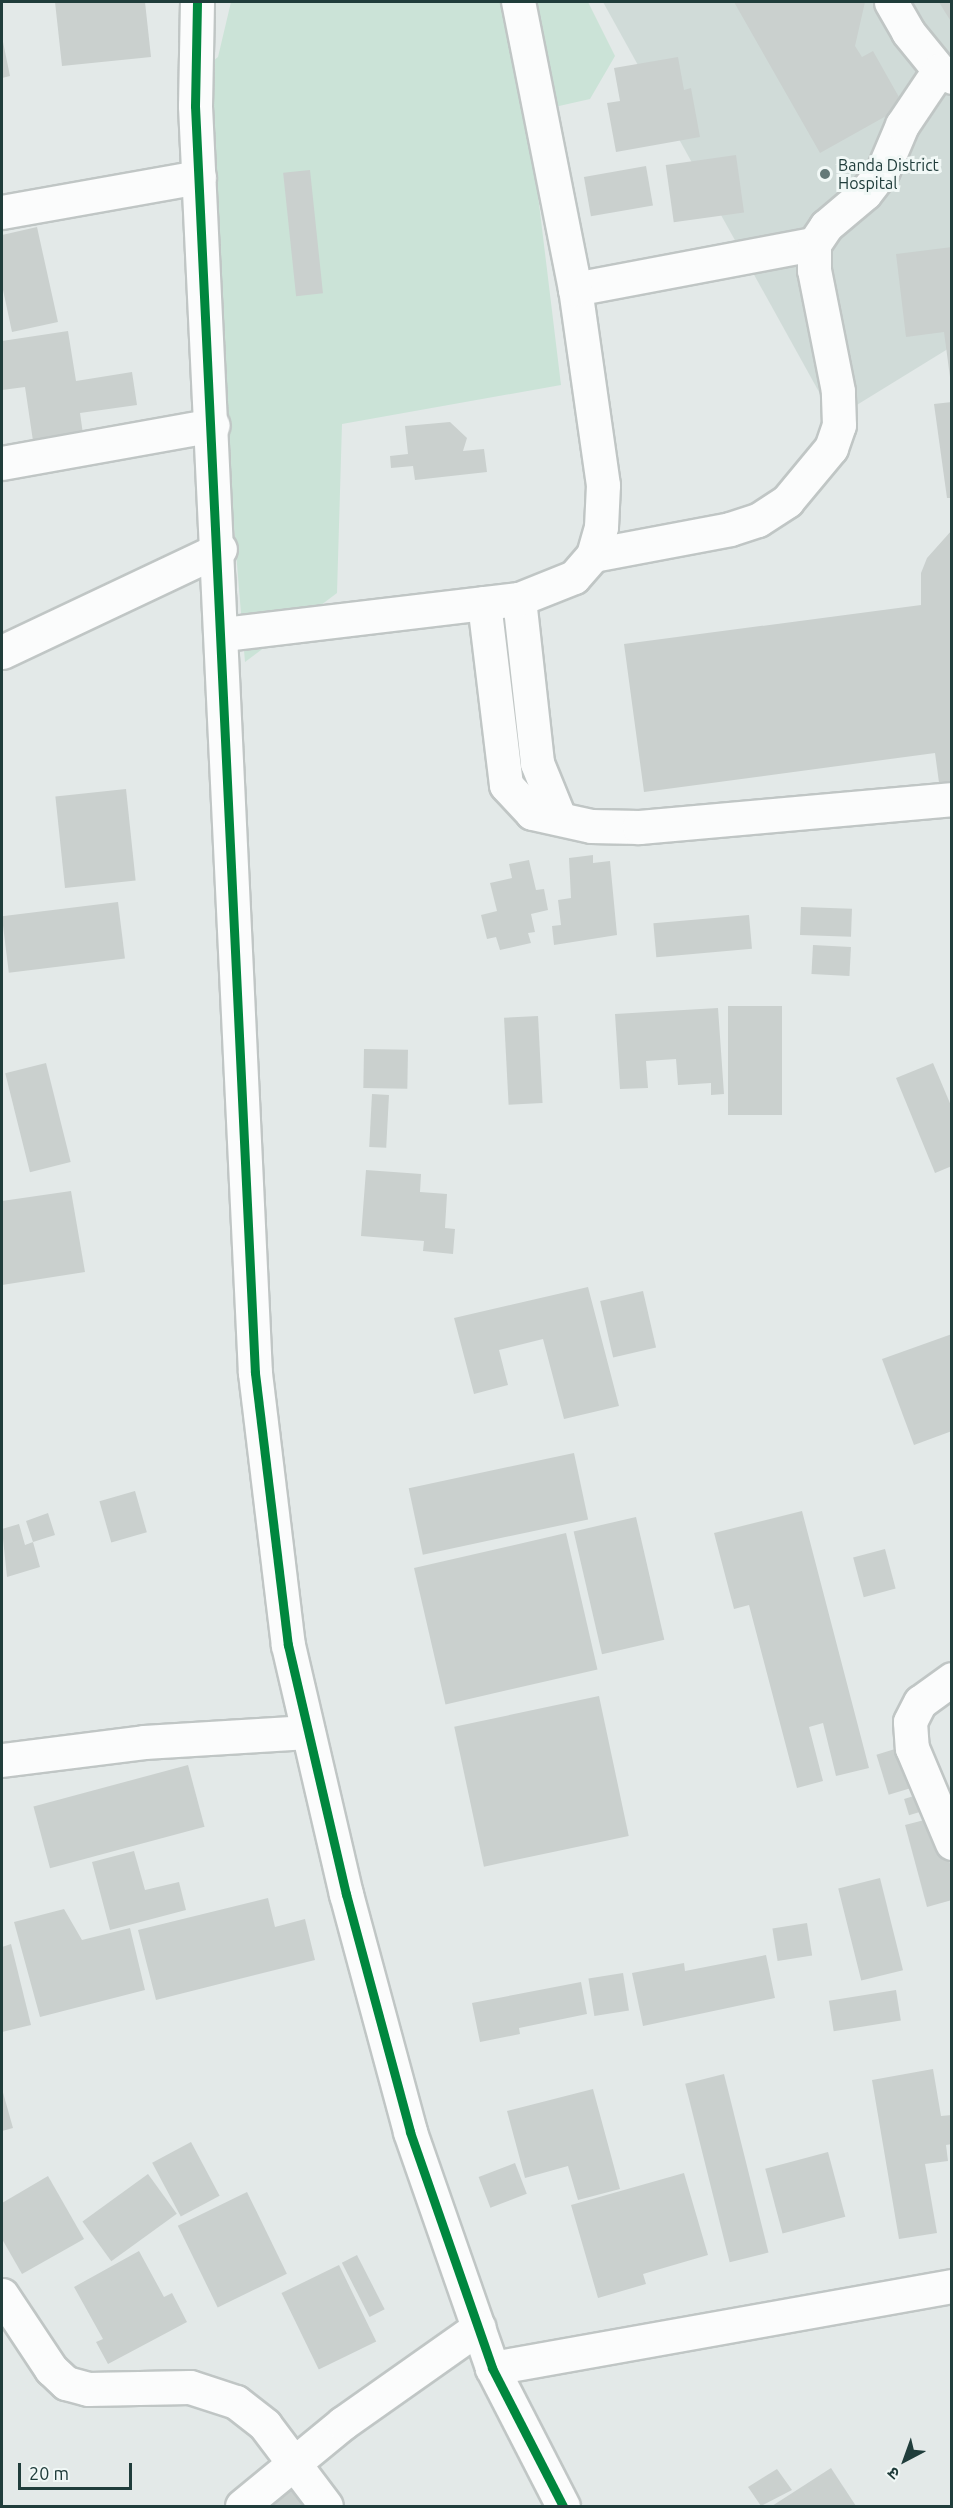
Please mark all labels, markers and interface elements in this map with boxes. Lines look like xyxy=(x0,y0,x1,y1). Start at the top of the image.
place label: Banda District Hospital xyxy=(838,155,939,193)
marker: Banda District Hospital xyxy=(816,165,834,183)
north arrow xyxy=(875,2430,935,2490)
scale bar xyxy=(21,2451,135,2489)
text: 20 m xyxy=(29,2463,69,2483)
text: उ xyxy=(884,2464,903,2483)

